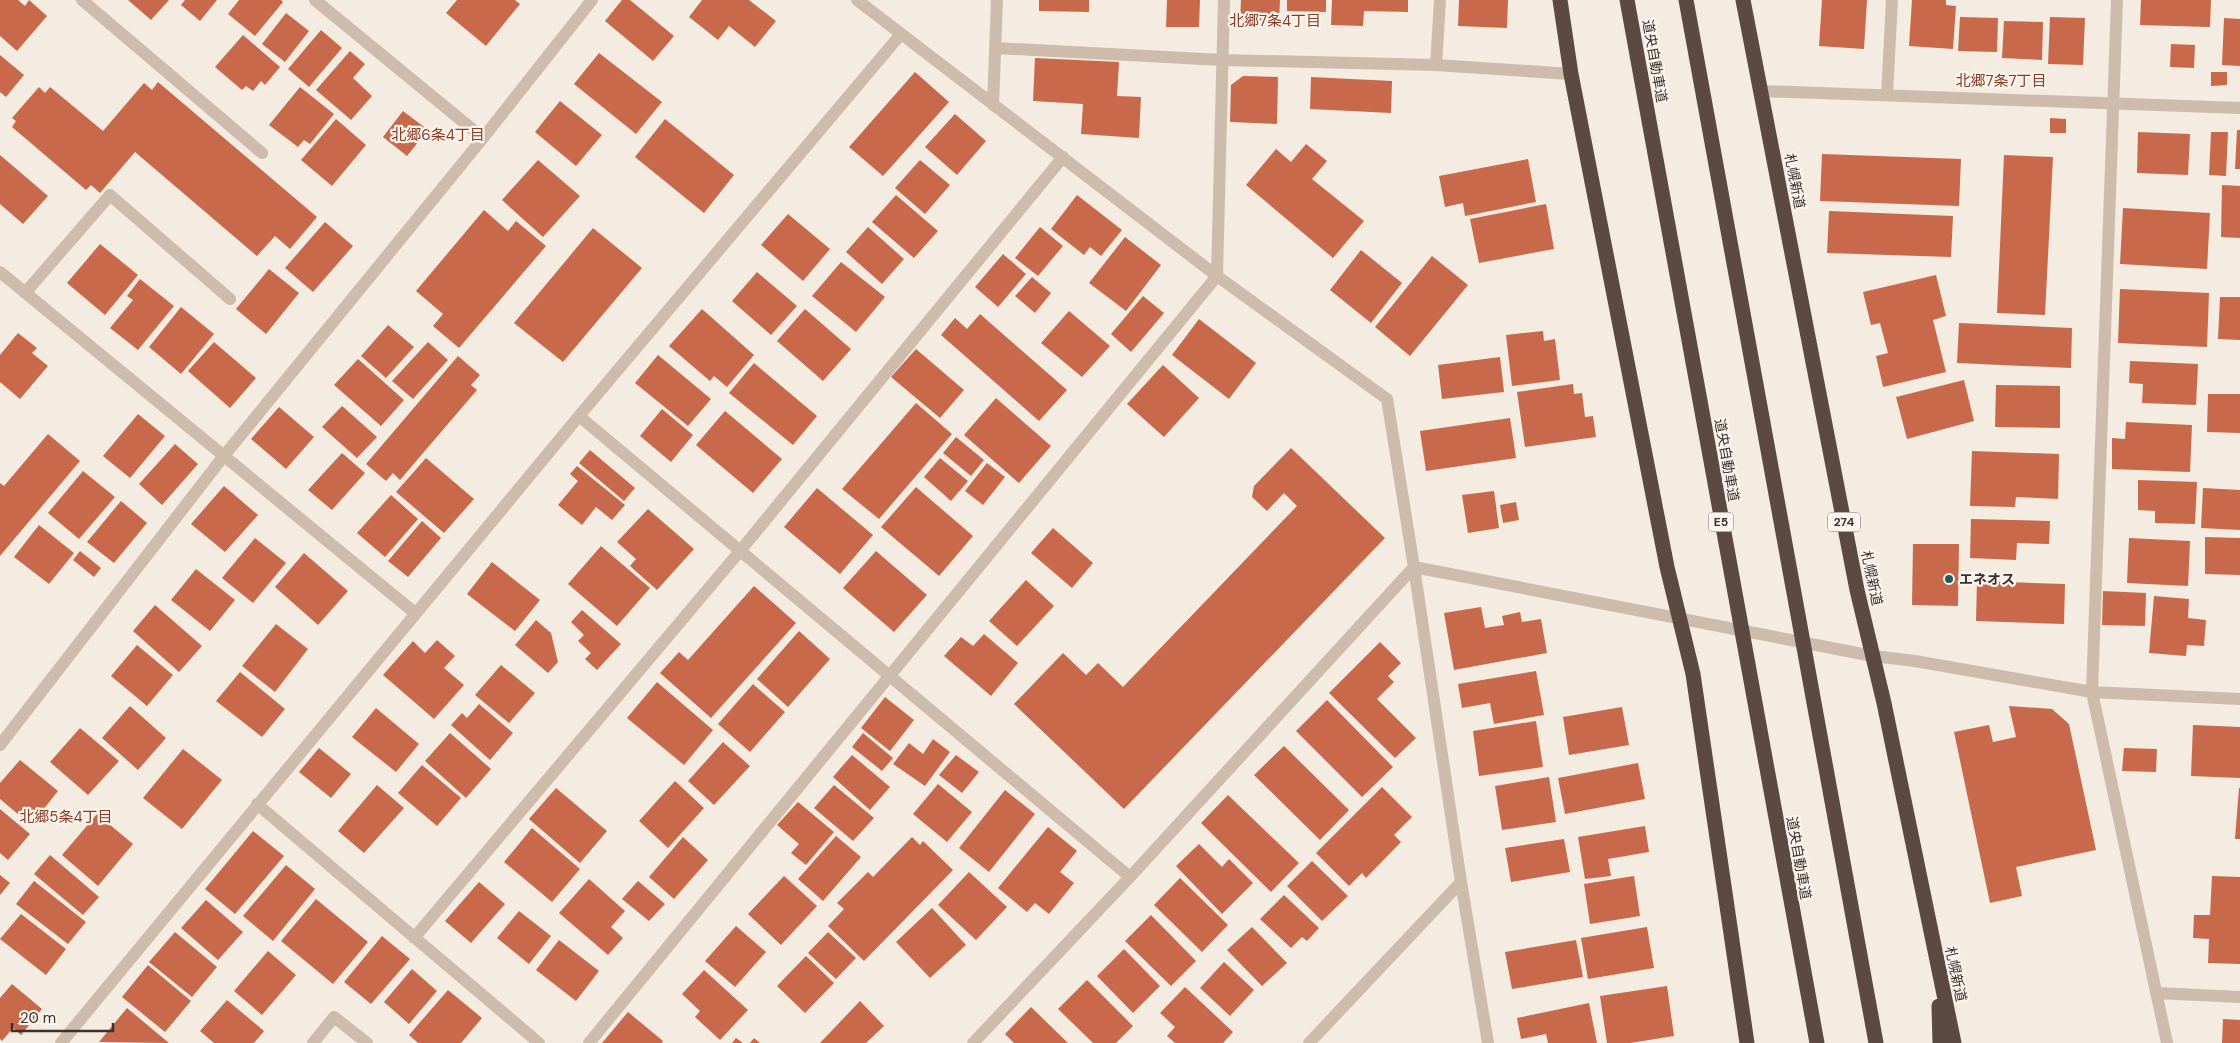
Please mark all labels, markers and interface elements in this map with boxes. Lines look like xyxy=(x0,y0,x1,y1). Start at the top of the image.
district label: 北郷7条4丁目 xyxy=(1229,11,1321,31)
street label: 道央自動車道 xyxy=(1639,18,1671,104)
district label: 北郷7条7丁目 xyxy=(1955,71,2047,91)
district label: 北郷6条4丁目 xyxy=(391,125,485,145)
street label: 札幌新道 xyxy=(1781,152,1809,210)
street label: 道央自動車道 xyxy=(1711,417,1743,503)
road number: E5 xyxy=(1708,512,1734,532)
road number: 274 xyxy=(1828,512,1860,532)
street label: 札幌新道 xyxy=(1857,549,1887,607)
place label: エネオス xyxy=(1959,570,2015,588)
marker: エネオス xyxy=(1943,573,1955,585)
district label: 北郷5条4丁目 xyxy=(19,807,113,827)
street label: 道央自動車道 xyxy=(1783,815,1815,901)
street label: 札幌新道 xyxy=(1941,945,1971,1003)
scale bar xyxy=(12,1000,114,1032)
text: 20 m xyxy=(20,1008,56,1028)

